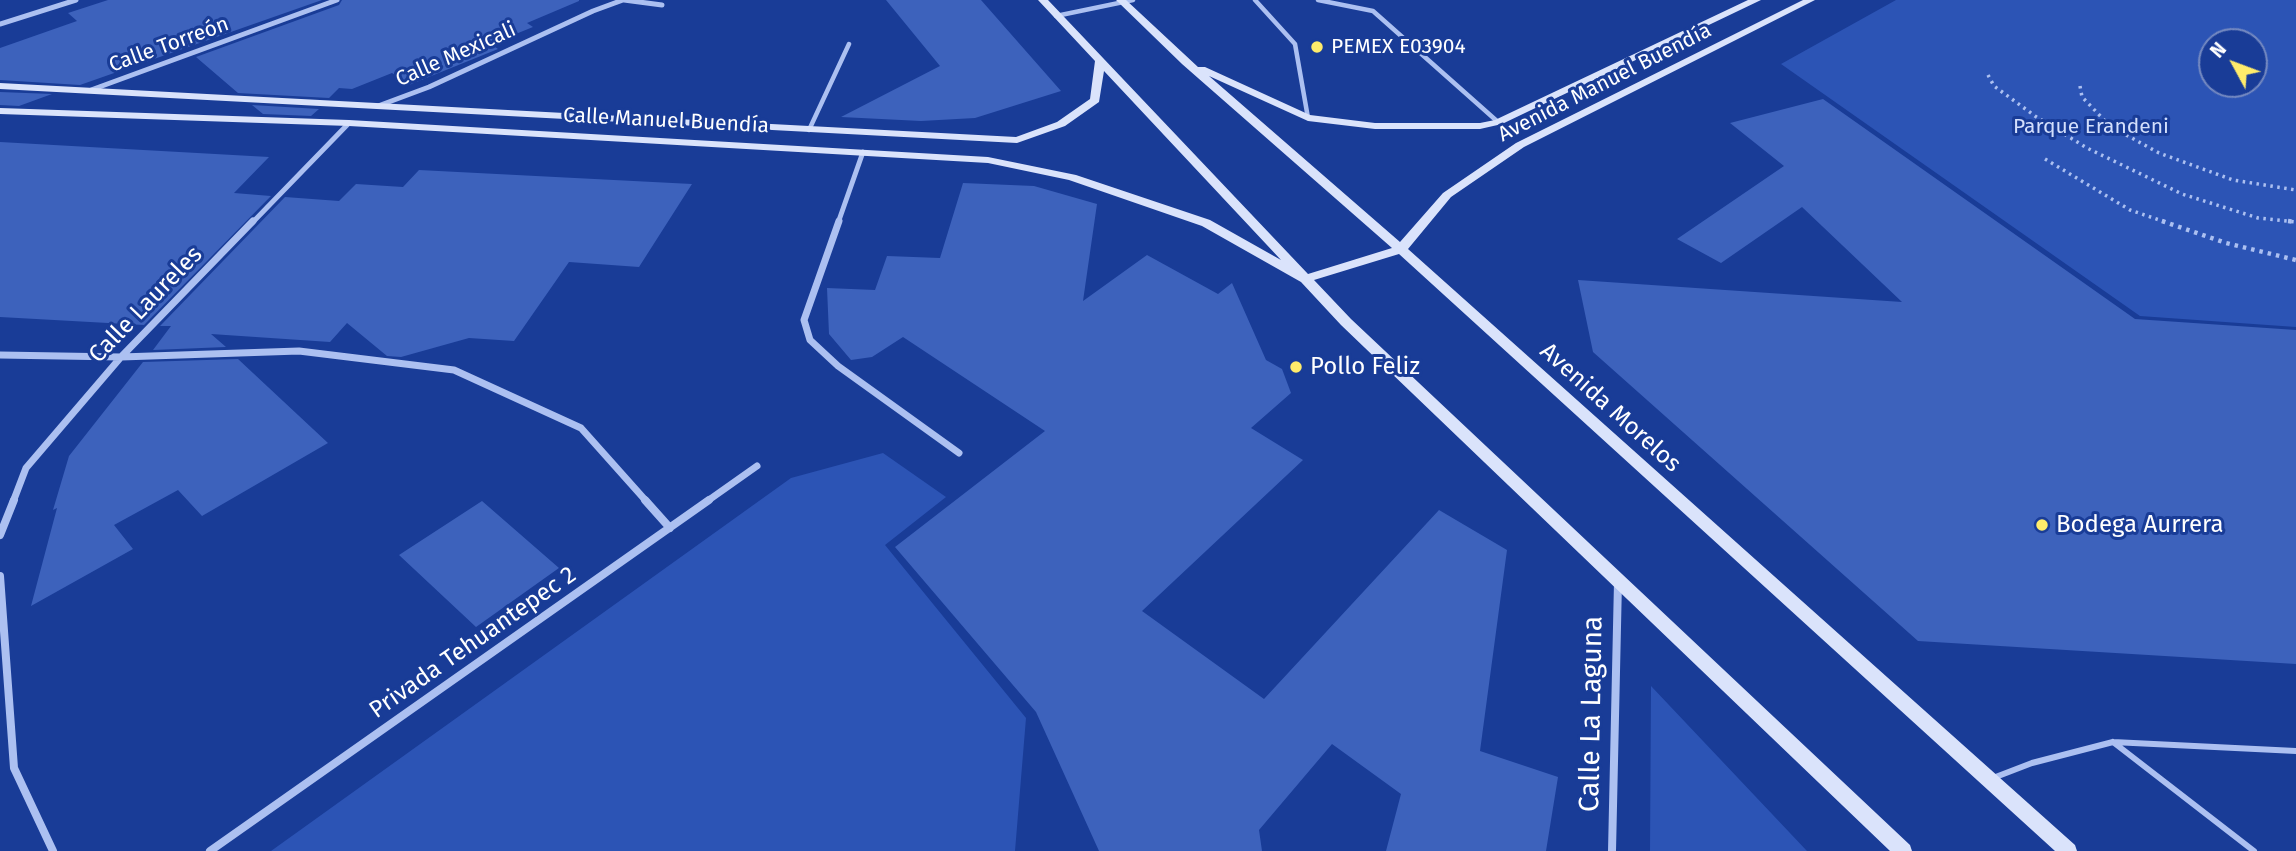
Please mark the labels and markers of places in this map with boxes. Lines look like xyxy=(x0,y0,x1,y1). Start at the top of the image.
place label: PEMEX E03904 xyxy=(1331,34,1466,60)
marker: PEMEX E03904 xyxy=(1309,39,1325,55)
place label: Pollo Feliz xyxy=(1310,353,1420,381)
marker: Pollo Feliz xyxy=(1288,359,1304,375)
place label: Bodega Aurrera xyxy=(2056,511,2224,539)
marker: Bodega Aurrera xyxy=(2034,517,2050,533)

